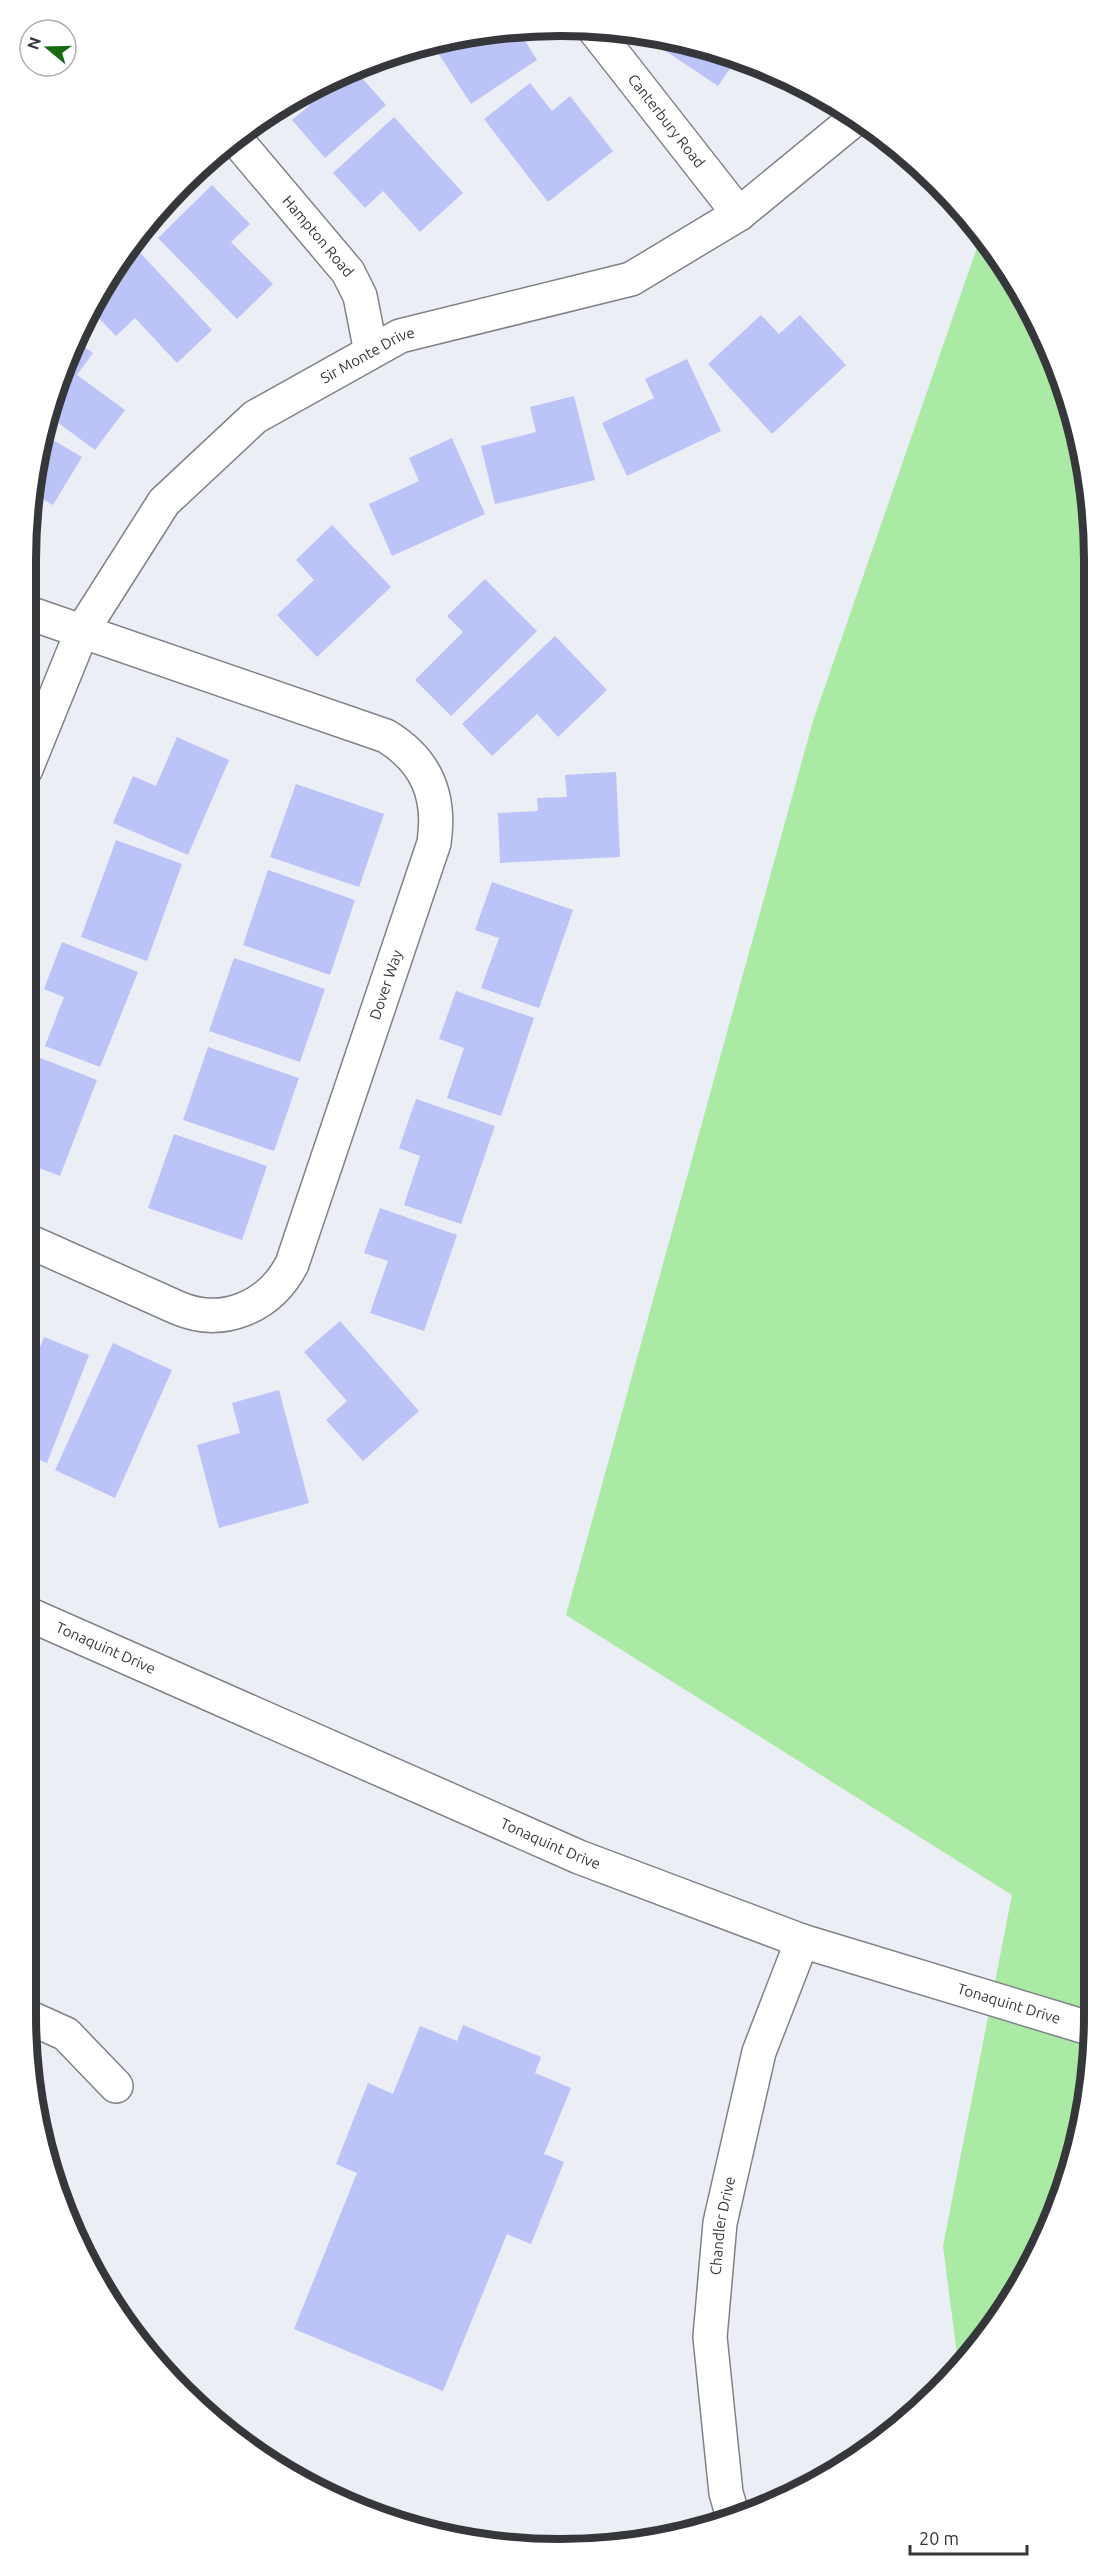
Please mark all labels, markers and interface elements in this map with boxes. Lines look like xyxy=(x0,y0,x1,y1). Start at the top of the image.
north arrow xyxy=(18,18,78,78)
text: N xyxy=(23,35,44,52)
street label: Canterbury Road xyxy=(625,71,708,171)
street label: Hampton Road xyxy=(279,192,357,280)
street label: Sir Monte Drive xyxy=(318,324,416,387)
street label: Dover Way xyxy=(366,948,405,1022)
street label: Tonaquint Drive xyxy=(53,1618,158,1677)
street label: Tonaquint Drive xyxy=(498,1814,603,1872)
street label: Tonaquint Drive xyxy=(955,1980,1063,2027)
street label: Chandler Drive xyxy=(706,2175,738,2276)
scale bar xyxy=(910,2518,1027,2556)
text: 20 m xyxy=(919,2528,959,2548)

